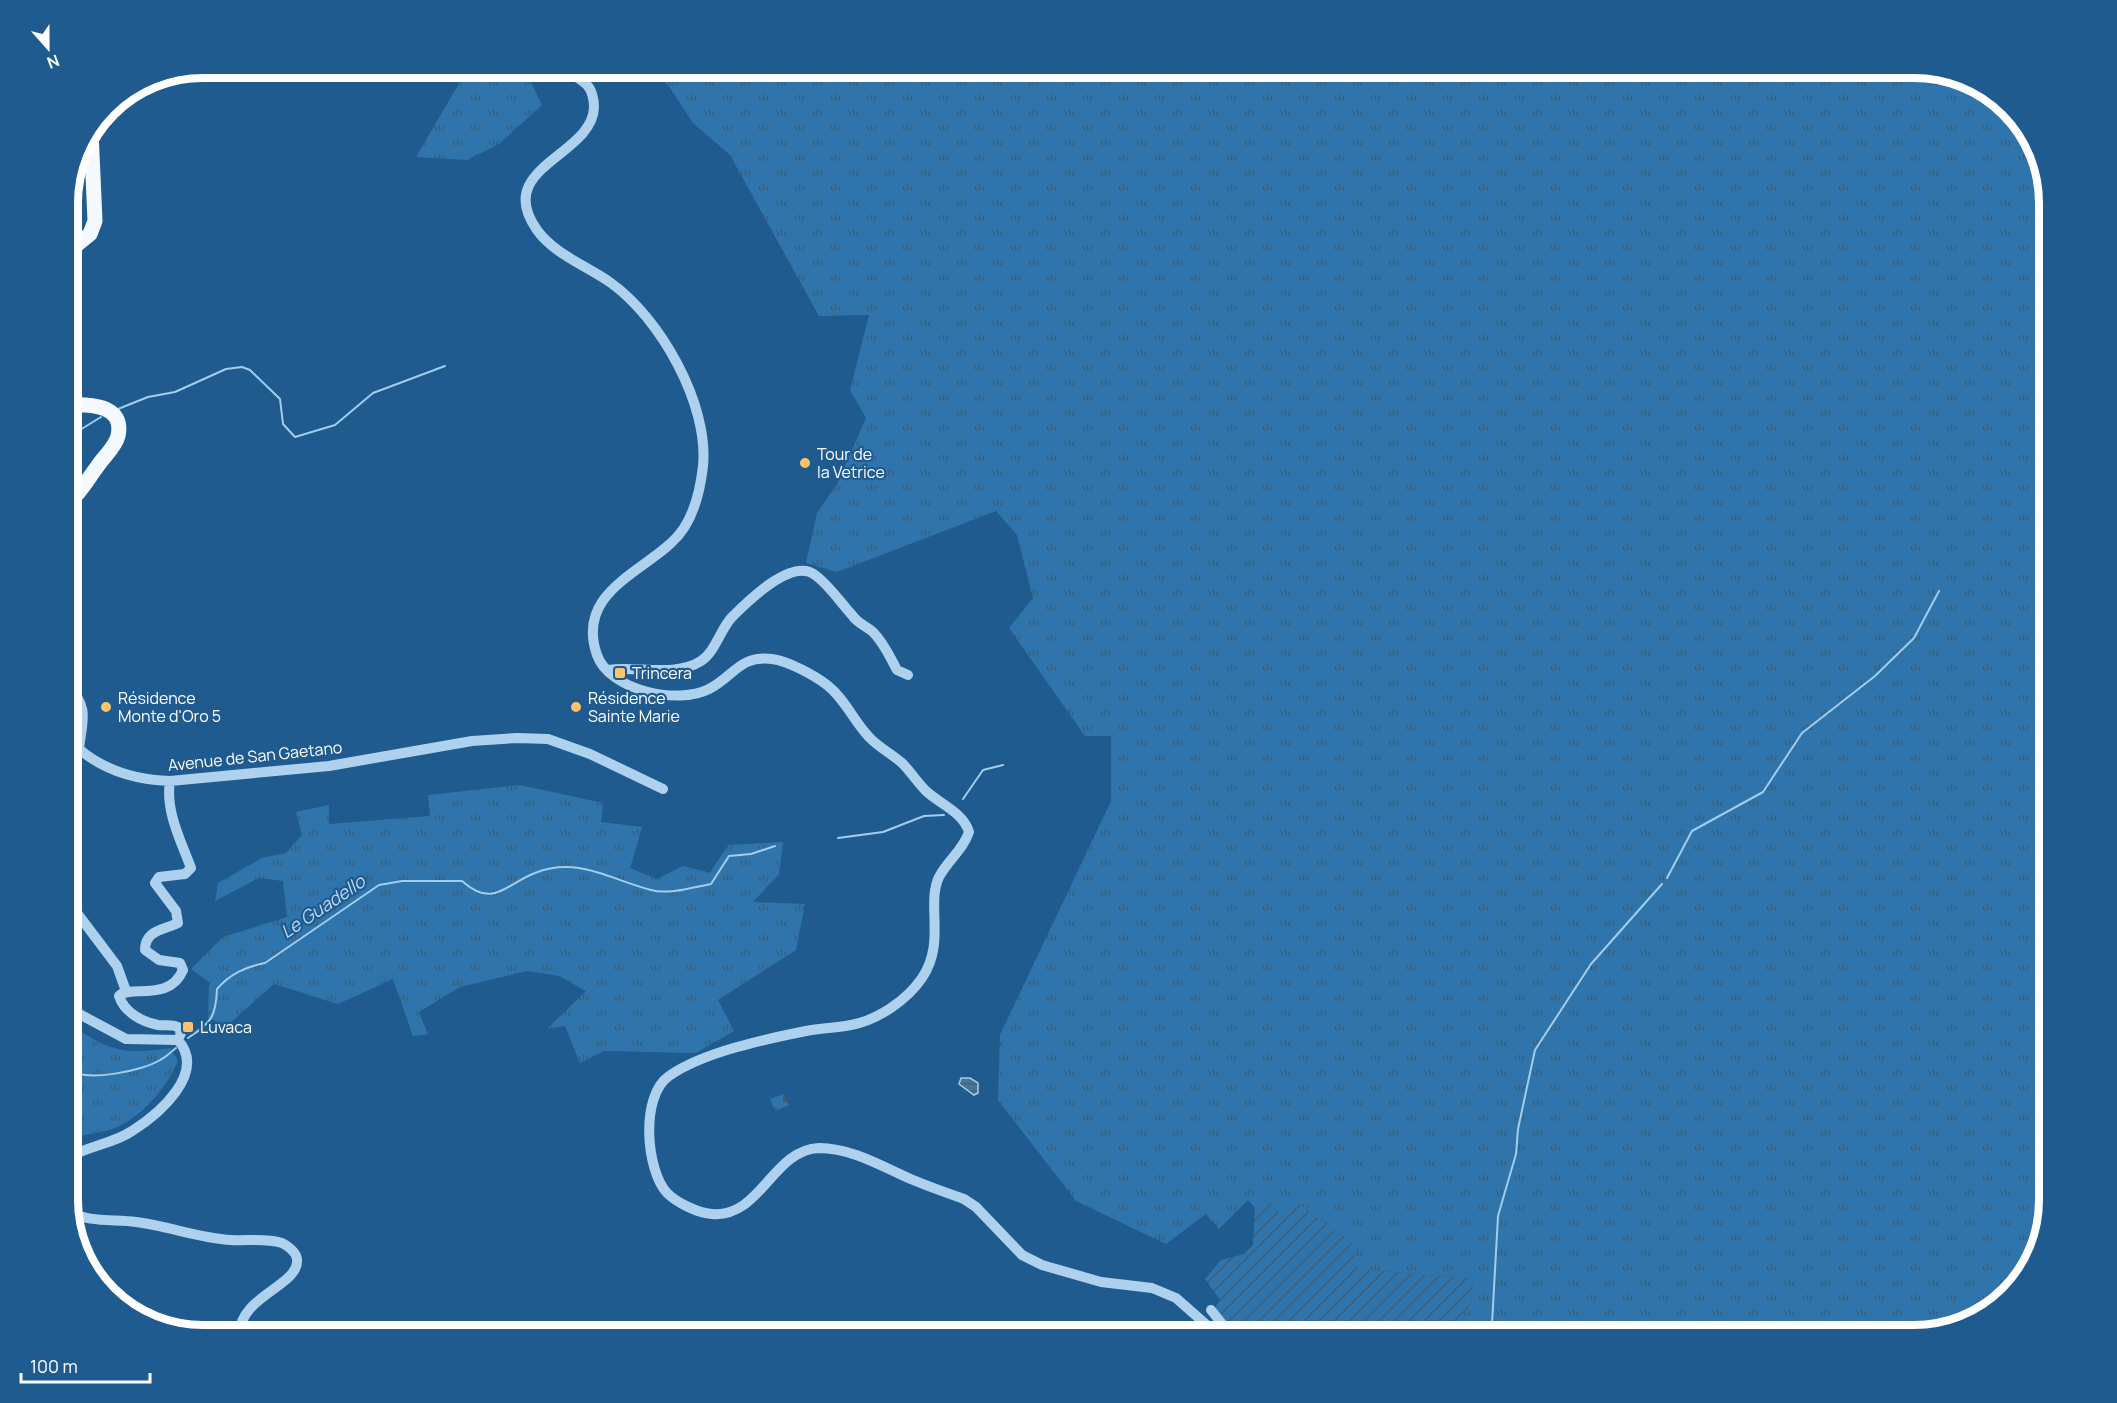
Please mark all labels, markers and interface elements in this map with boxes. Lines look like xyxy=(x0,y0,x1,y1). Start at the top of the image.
north arrow xyxy=(18,18,78,78)
text: N xyxy=(44,50,63,74)
place label: Tour de la Vetrice xyxy=(817,443,885,483)
marker: Tour de la Vetrice xyxy=(798,456,812,470)
place label: Trincera xyxy=(632,662,692,684)
marker: Trincera xyxy=(613,666,627,680)
place label: Résidence Monte d'Oro 5 xyxy=(118,687,221,727)
place label: Résidence Sainte Marie xyxy=(588,687,680,727)
marker: Résidence Monte d'Oro 5 xyxy=(99,700,113,714)
marker: Résidence Sainte Marie xyxy=(569,700,583,714)
street label: Avenue de San Gaetano xyxy=(167,736,343,776)
water label: Le Guadello xyxy=(276,868,370,943)
place label: Luvaca xyxy=(200,1016,252,1038)
marker: Luvaca xyxy=(181,1020,195,1034)
scale bar xyxy=(21,1346,150,1384)
text: 100 m xyxy=(30,1354,78,1378)

